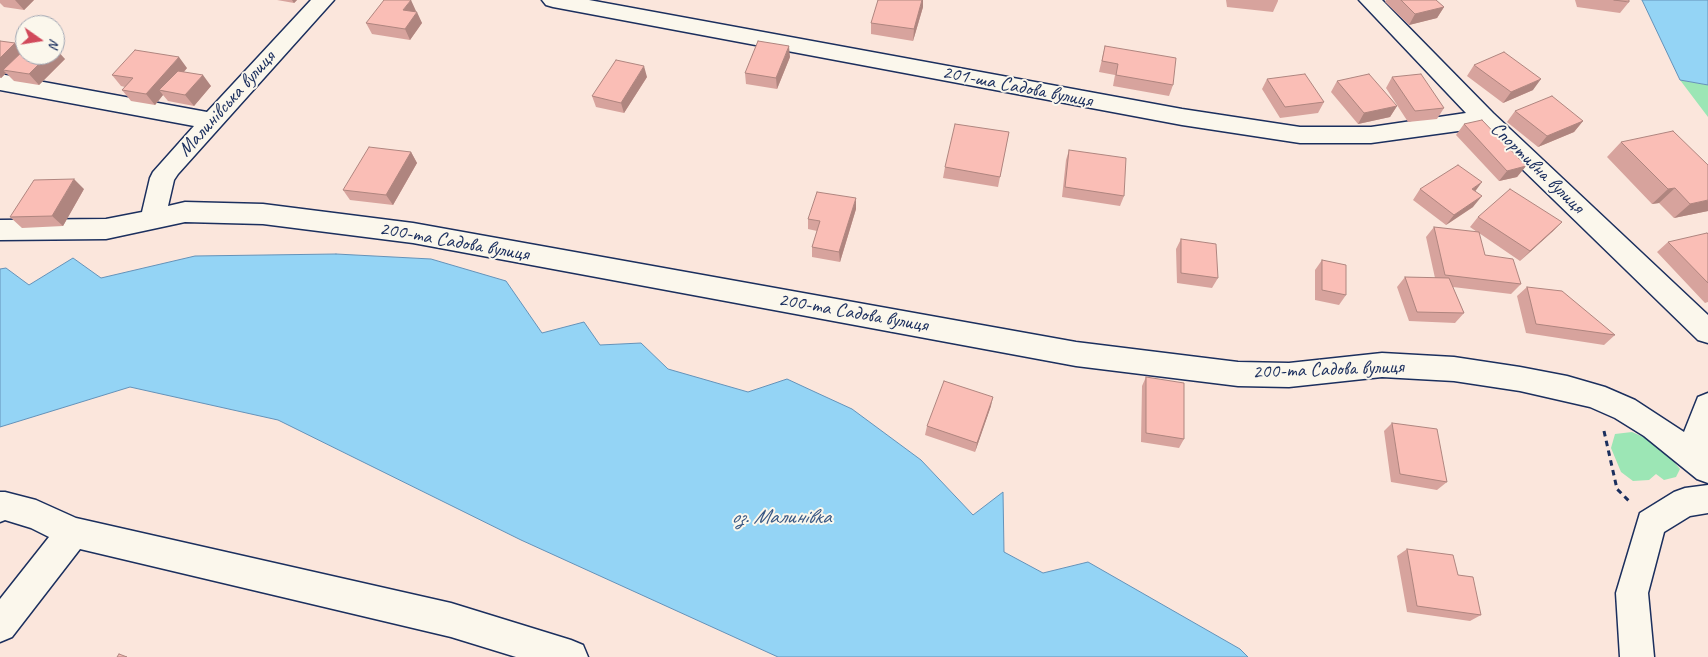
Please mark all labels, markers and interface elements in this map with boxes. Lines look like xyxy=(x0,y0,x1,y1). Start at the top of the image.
north arrow xyxy=(15,15,65,65)
text: N xyxy=(45,37,63,49)
street label: Малинівська вулиця xyxy=(173,46,281,162)
street label: 201-ша Садова вулиця xyxy=(940,61,1094,113)
street label: Спортивна вулиця xyxy=(1485,117,1589,219)
street label: 200-та Садова вулиця xyxy=(377,217,531,267)
street label: 200-та Садова вулиця xyxy=(776,288,930,338)
street label: 200-та Садова вулиця xyxy=(1252,355,1404,385)
water label: оз. Малинівка xyxy=(731,504,831,530)

